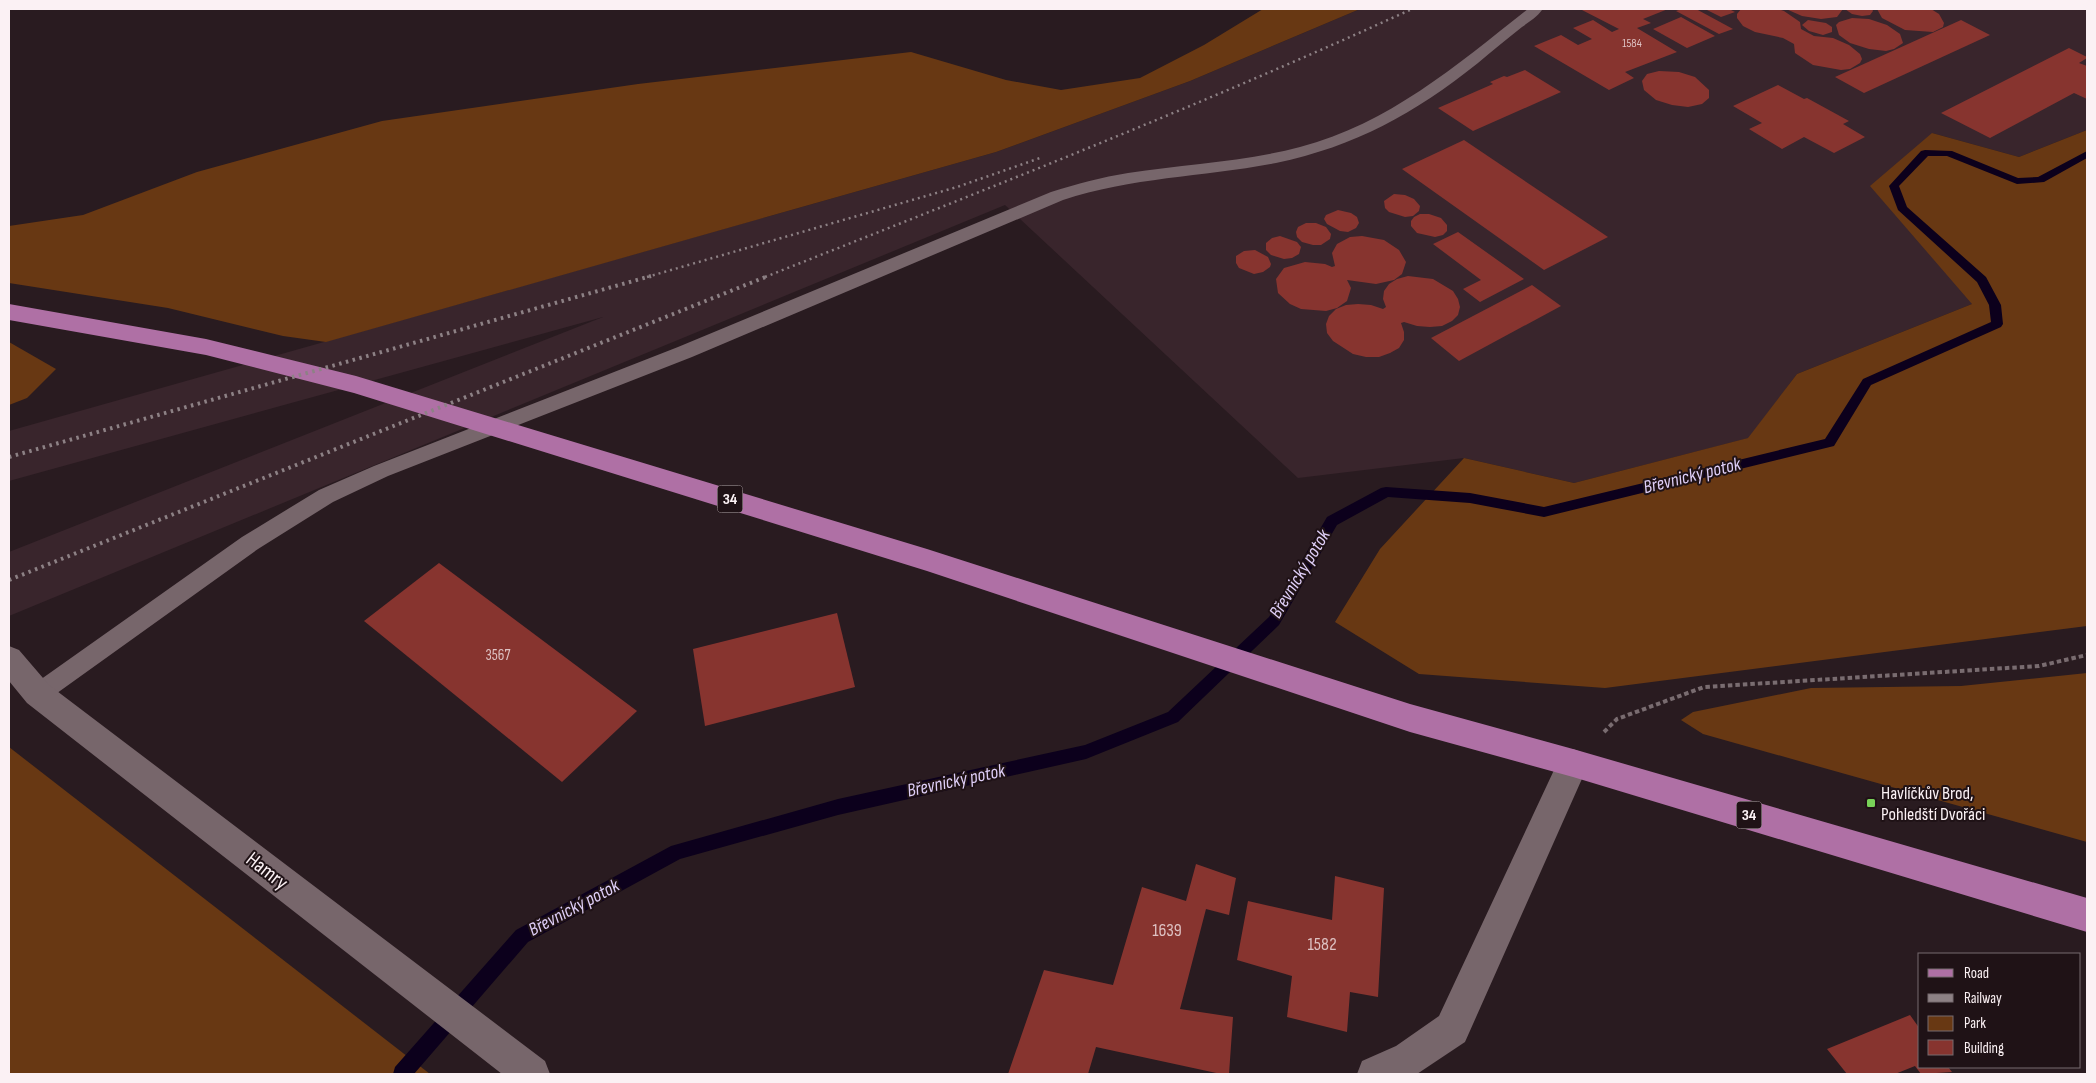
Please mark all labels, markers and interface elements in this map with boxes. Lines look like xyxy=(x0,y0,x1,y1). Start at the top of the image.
house number: 1584 xyxy=(1622,36,1642,51)
water label: Břevnický potok xyxy=(1641,453,1744,499)
road number: 34 xyxy=(718,486,742,512)
water label: Břevnický potok xyxy=(1264,525,1336,623)
house number: 3567 xyxy=(486,646,510,665)
water label: Břevnický potok xyxy=(905,759,1008,803)
place label: Havlíčkův Brod, Pohledští Dvořáci xyxy=(1881,783,1985,825)
marker: Havlíčkův Brod, Pohledští Dvořáci xyxy=(1865,797,1877,809)
road number: 34 xyxy=(1736,802,1762,828)
street label: Hamry xyxy=(241,847,293,895)
water label: Břevnický potok xyxy=(525,874,624,942)
house number: 1639 xyxy=(1152,920,1182,941)
house number: 1582 xyxy=(1307,934,1337,955)
legend xyxy=(1918,953,2081,1068)
text: Road xyxy=(1964,964,1989,983)
text: Railway xyxy=(1964,989,2002,1008)
text: Park xyxy=(1964,1014,1986,1033)
text: Building xyxy=(1964,1039,2004,1058)

